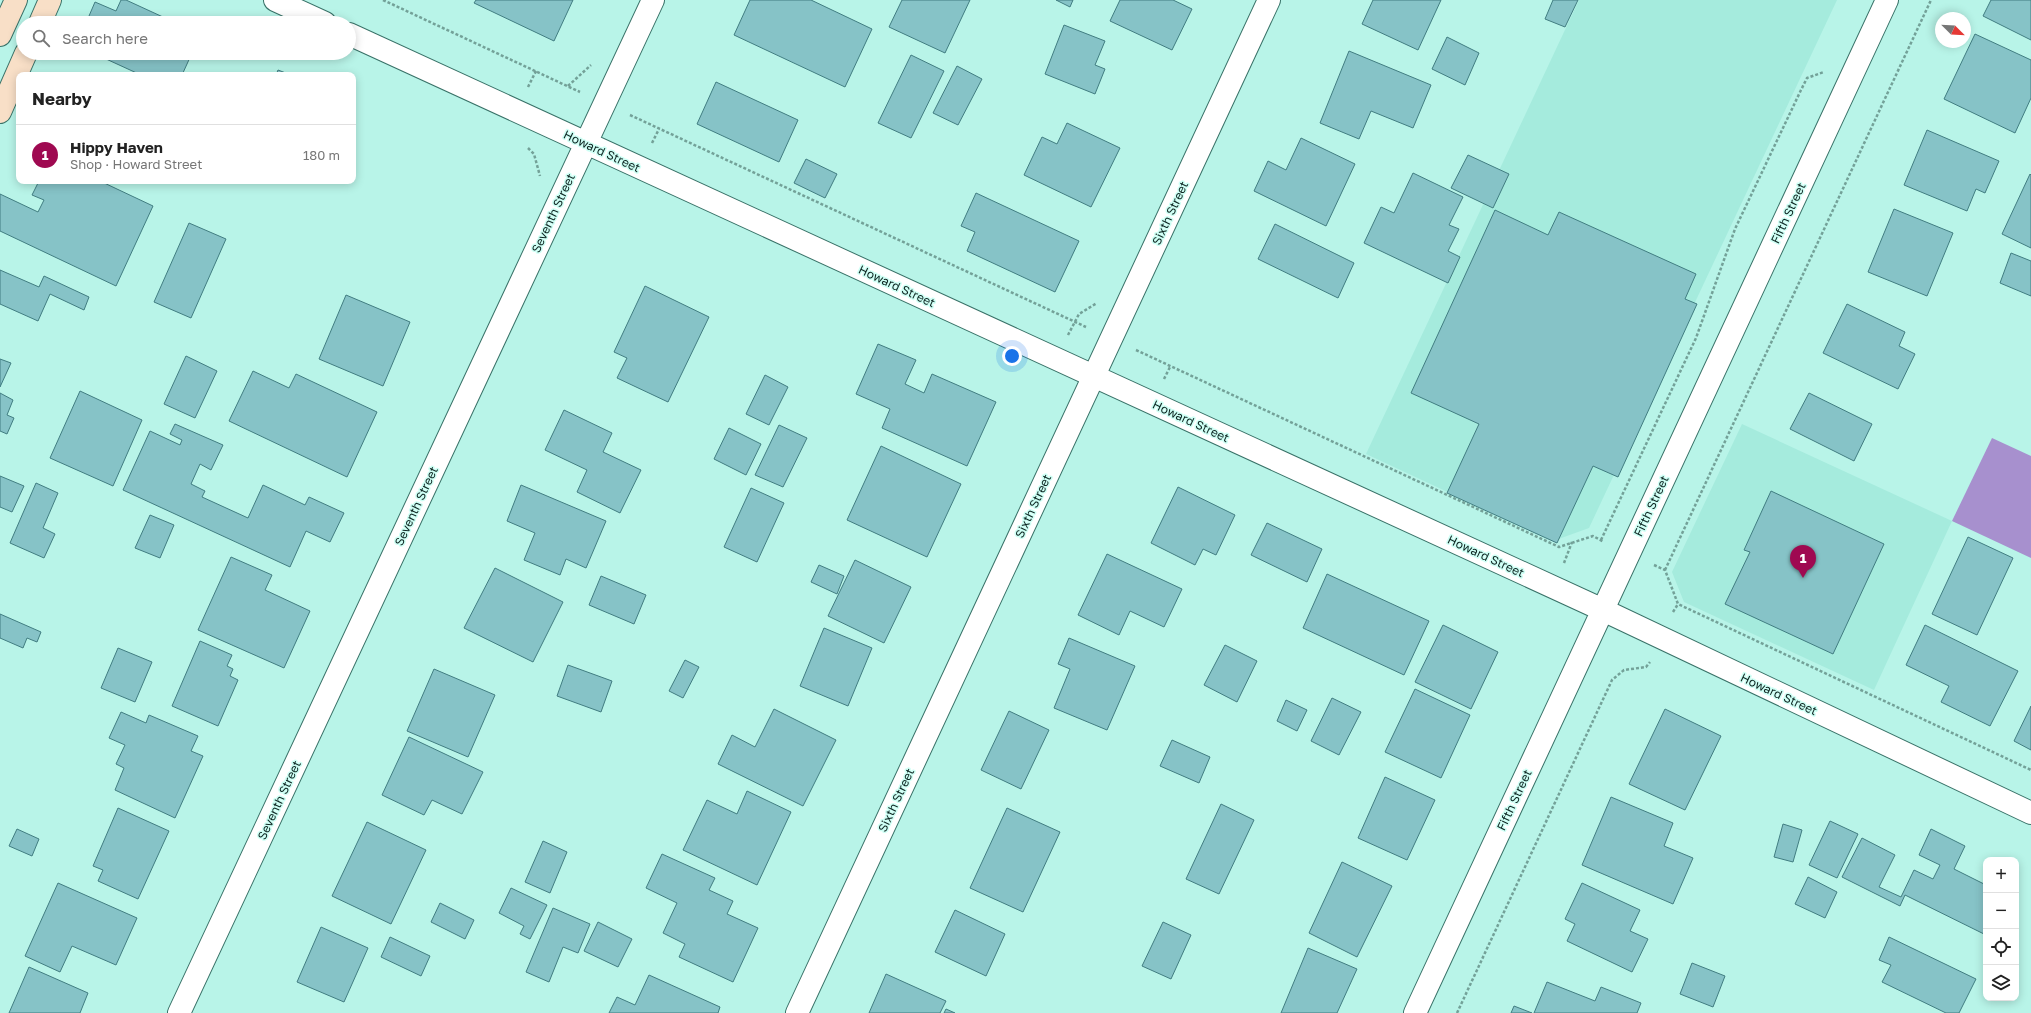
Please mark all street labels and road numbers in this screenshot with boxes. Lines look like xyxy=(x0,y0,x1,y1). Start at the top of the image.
street label: Howard Street xyxy=(561,127,643,175)
street label: Seventh Street xyxy=(528,171,578,255)
street label: Sixth Street xyxy=(1149,179,1191,247)
street label: Fifth Street xyxy=(1767,180,1809,246)
street label: Howard Street xyxy=(856,262,938,310)
street label: Howard Street xyxy=(1150,397,1232,445)
street label: Seventh Street xyxy=(391,464,441,548)
street label: Sixth Street xyxy=(1012,472,1054,540)
street label: Fifth Street xyxy=(1630,473,1672,539)
street label: Howard Street xyxy=(1445,532,1527,580)
street label: Howard Street xyxy=(1738,670,1820,718)
street label: Seventh Street xyxy=(254,758,304,842)
street label: Sixth Street xyxy=(875,766,917,834)
street label: Fifth Street xyxy=(1493,767,1535,833)

